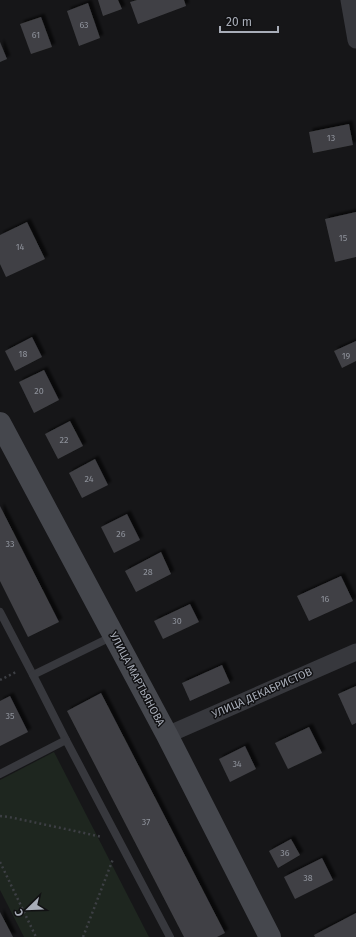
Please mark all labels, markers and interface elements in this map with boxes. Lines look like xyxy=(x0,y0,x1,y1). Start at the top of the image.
scale bar xyxy=(220,8,278,34)
text: 20 m xyxy=(226,15,252,29)
house number: 63 xyxy=(79,20,89,30)
house number: 61 xyxy=(32,30,40,40)
house number: 13 xyxy=(327,133,335,143)
house number: 15 xyxy=(339,233,348,243)
house number: 14 xyxy=(16,242,25,252)
house number: 18 xyxy=(19,349,27,359)
house number: 19 xyxy=(342,351,351,361)
house number: 20 xyxy=(34,386,44,396)
house number: 22 xyxy=(60,435,68,445)
house number: 24 xyxy=(84,474,94,484)
house number: 26 xyxy=(116,529,126,539)
house number: 33 xyxy=(6,539,14,549)
house number: 28 xyxy=(143,567,153,577)
house number: 16 xyxy=(321,594,330,604)
house number: 30 xyxy=(172,616,182,626)
street label: УЛИЦА МАРТЬЯНОВА xyxy=(107,630,168,729)
street label: УЛИЦА ДЕКАБРИСТОВ xyxy=(210,665,314,721)
house number: 35 xyxy=(5,711,15,721)
house number: 34 xyxy=(232,759,242,769)
house number: 37 xyxy=(142,817,150,827)
house number: 36 xyxy=(280,848,290,858)
house number: 38 xyxy=(303,873,313,883)
north arrow xyxy=(8,889,48,929)
text: С xyxy=(12,907,26,918)

